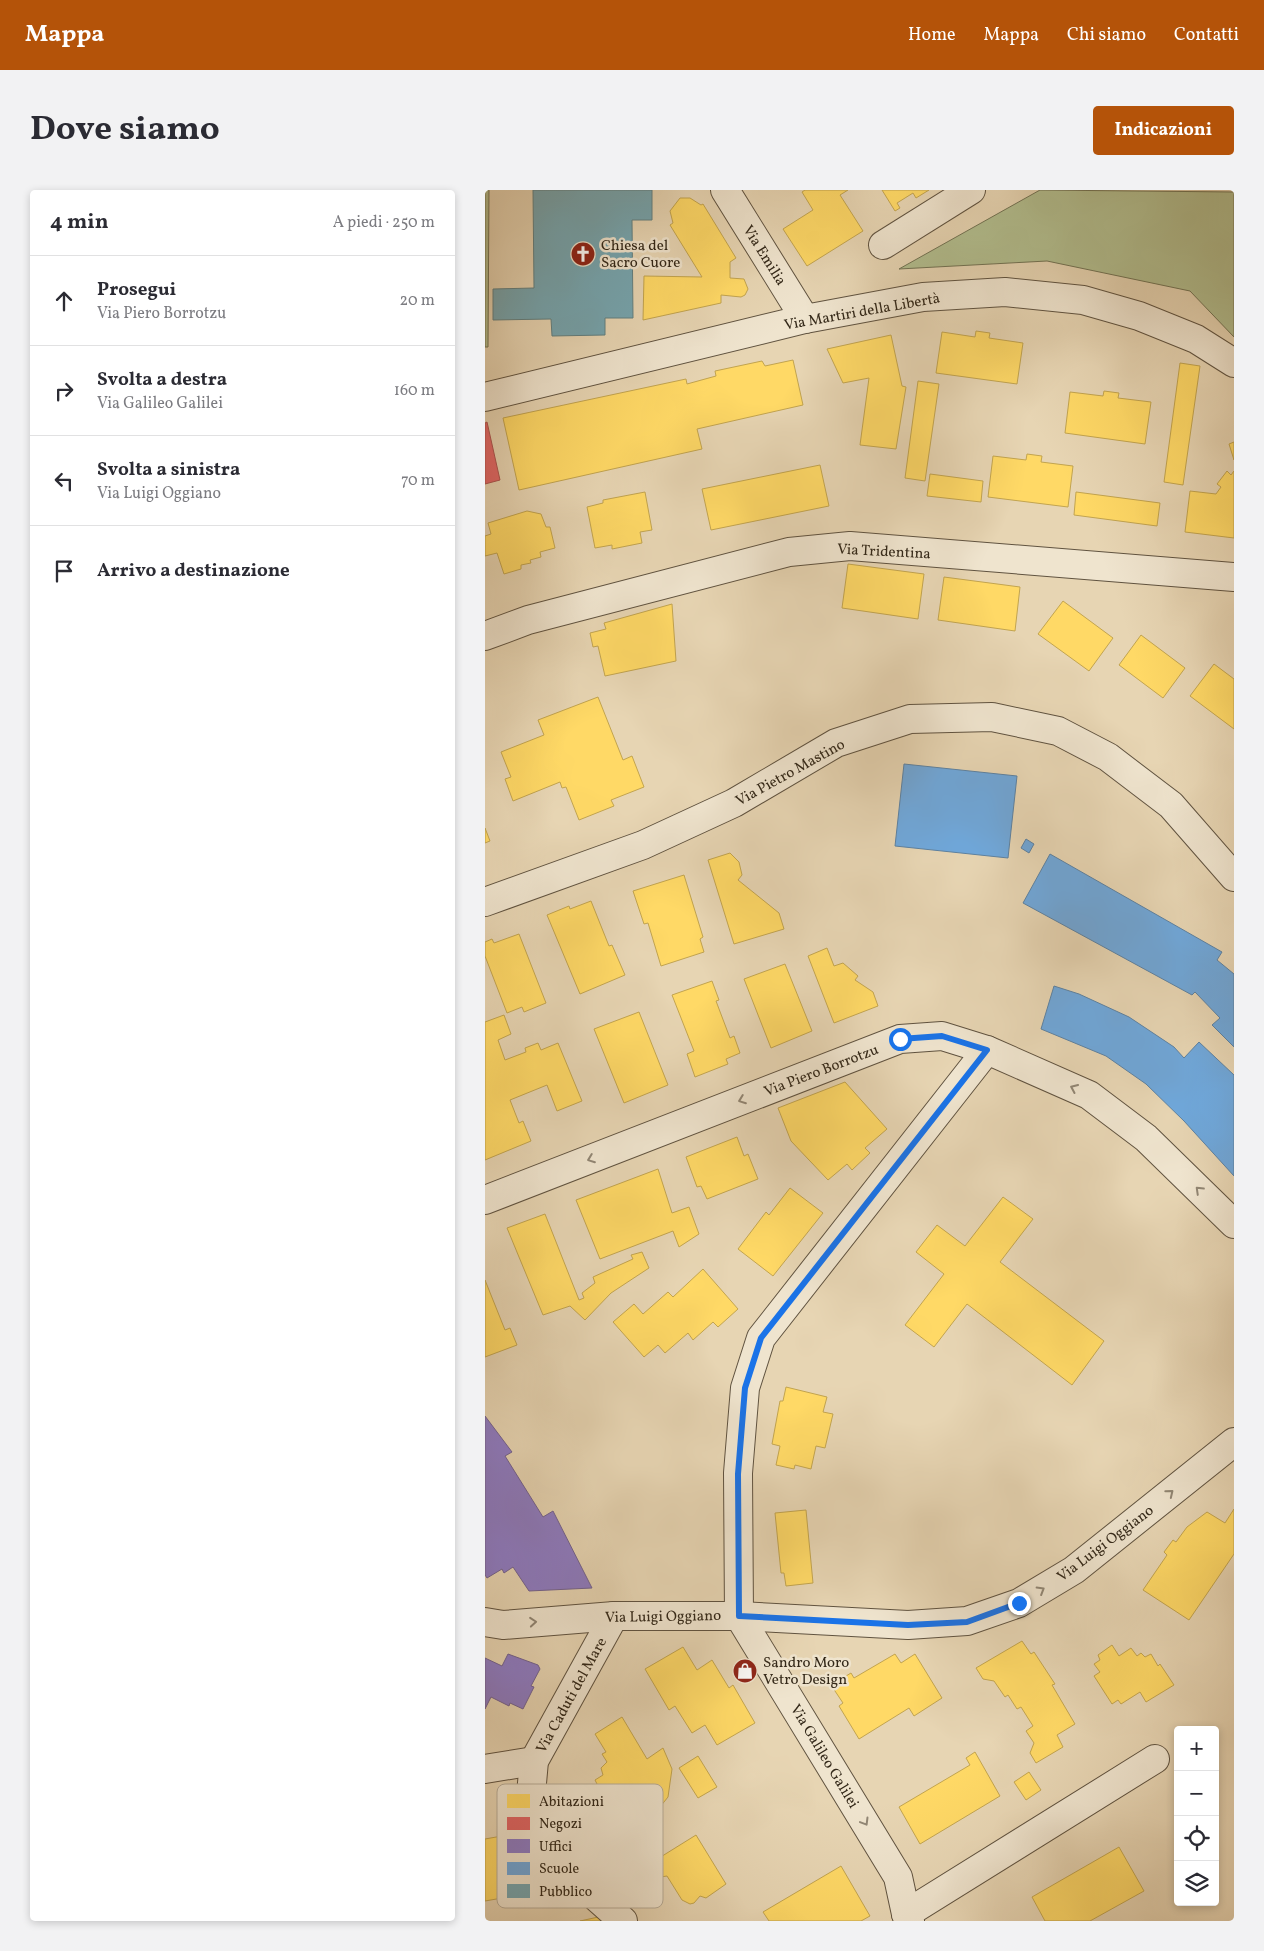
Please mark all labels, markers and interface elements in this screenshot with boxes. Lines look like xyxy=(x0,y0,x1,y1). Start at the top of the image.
text: Mappa xyxy=(25,18,104,52)
text: Home xyxy=(908,23,956,48)
text: Mappa xyxy=(984,23,1039,48)
text: Chi siamo xyxy=(1067,23,1146,48)
text: Contatti xyxy=(1174,23,1239,48)
text: Dove siamo xyxy=(30,106,220,154)
button: Indicazioni xyxy=(1093,106,1234,155)
text: 4 min xyxy=(50,208,109,237)
text: A piedi · 250 m xyxy=(333,212,435,234)
street label: Via Emilia xyxy=(737,221,791,290)
place label: Chiesa del Sacro Cuore xyxy=(601,236,680,274)
church icon: Chiesa del Sacro Cuore xyxy=(570,241,596,267)
text: Prosegui xyxy=(97,277,176,303)
icon: ahead xyxy=(50,287,78,315)
street label: Via Martiri della Libertà xyxy=(783,288,942,337)
text: 20 m xyxy=(400,290,435,312)
text: Via Piero Borrotzu xyxy=(97,303,226,325)
text: Svolta a destra xyxy=(97,367,227,393)
icon: right xyxy=(50,377,78,405)
text: 160 m xyxy=(394,380,435,402)
text: Via Galileo Galilei xyxy=(97,393,223,415)
text: Svolta a sinistra xyxy=(97,457,240,483)
icon: left xyxy=(50,467,78,495)
text: 70 m xyxy=(401,470,435,492)
text: Via Luigi Oggiano xyxy=(97,483,221,505)
street label: Via Tridentina xyxy=(837,540,931,565)
icon: arrive xyxy=(50,557,78,585)
text: Arrivo a destinazione xyxy=(97,558,290,584)
street label: Via Pietro Mastino xyxy=(732,735,849,812)
route start xyxy=(889,1028,912,1051)
street label: Via Piero Borrotzu xyxy=(761,1040,882,1103)
one-way arrow xyxy=(1070,1084,1079,1095)
one-way arrow xyxy=(739,1094,747,1104)
one-way arrow xyxy=(587,1153,596,1163)
one-way arrow xyxy=(1196,1187,1205,1196)
one-way arrow xyxy=(1164,1490,1173,1498)
street label: Via Luigi Oggiano xyxy=(1053,1501,1159,1588)
one-way arrow xyxy=(1035,1587,1044,1597)
route end xyxy=(1008,1592,1031,1615)
street label: Via Luigi Oggiano xyxy=(605,1606,721,1629)
one-way arrow xyxy=(530,1617,538,1628)
street label: Via Caduti del Mare xyxy=(532,1634,613,1757)
place label: Sandro Moro Vetro Design xyxy=(763,1653,849,1691)
shop icon: Sandro Moro Vetro Design xyxy=(732,1658,758,1684)
street label: Via Galileo Galilei xyxy=(784,1701,863,1813)
map controls xyxy=(1174,1726,1219,1906)
button: + xyxy=(1174,1726,1219,1771)
button: − xyxy=(1174,1771,1219,1816)
legend xyxy=(497,1784,663,1908)
text: Abitazioni xyxy=(539,1793,604,1812)
text: Negozi xyxy=(539,1815,582,1834)
one-way arrow xyxy=(858,1816,868,1825)
button: locate xyxy=(1174,1816,1219,1861)
text: Uffici xyxy=(539,1838,572,1857)
text: Scuole xyxy=(539,1860,579,1879)
button: layers xyxy=(1174,1861,1219,1906)
text: Pubblico xyxy=(539,1883,592,1902)

